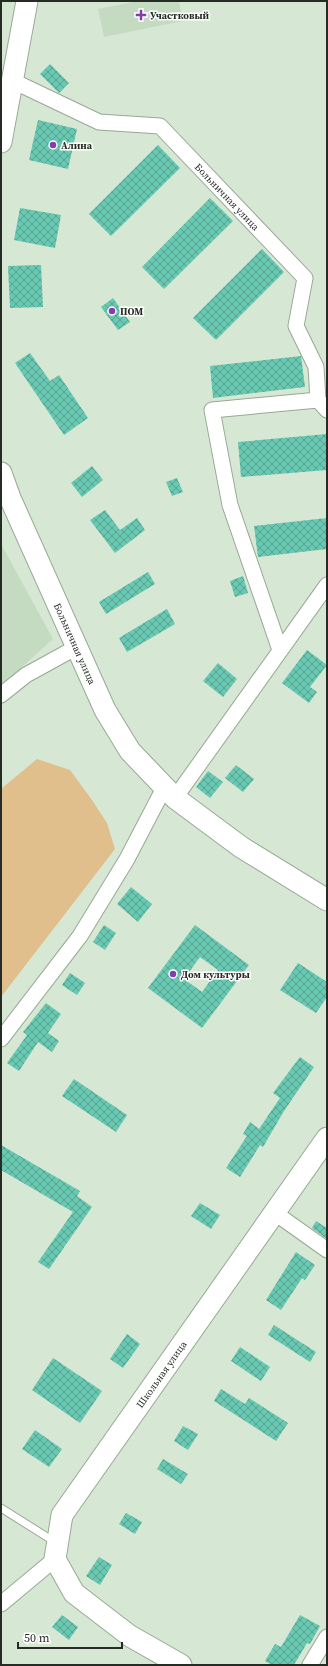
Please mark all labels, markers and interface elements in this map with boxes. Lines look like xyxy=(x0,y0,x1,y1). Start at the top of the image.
marker: Участковый xyxy=(135,9,147,21)
place label: Участковый xyxy=(150,9,210,22)
place label: Алина xyxy=(61,139,93,152)
marker: Алина xyxy=(48,140,58,150)
street label: Больничная улица xyxy=(192,160,263,234)
place label: ПОМ xyxy=(120,305,143,318)
marker: ПОМ xyxy=(107,306,117,316)
street label: Больничная улица xyxy=(51,601,99,687)
place label: Дом культуры xyxy=(181,968,250,981)
marker: Дом культуры xyxy=(168,969,178,979)
street label: Школьная улица xyxy=(133,1337,190,1410)
scale bar xyxy=(18,1624,122,1650)
text: 50 m xyxy=(24,1630,50,1646)

